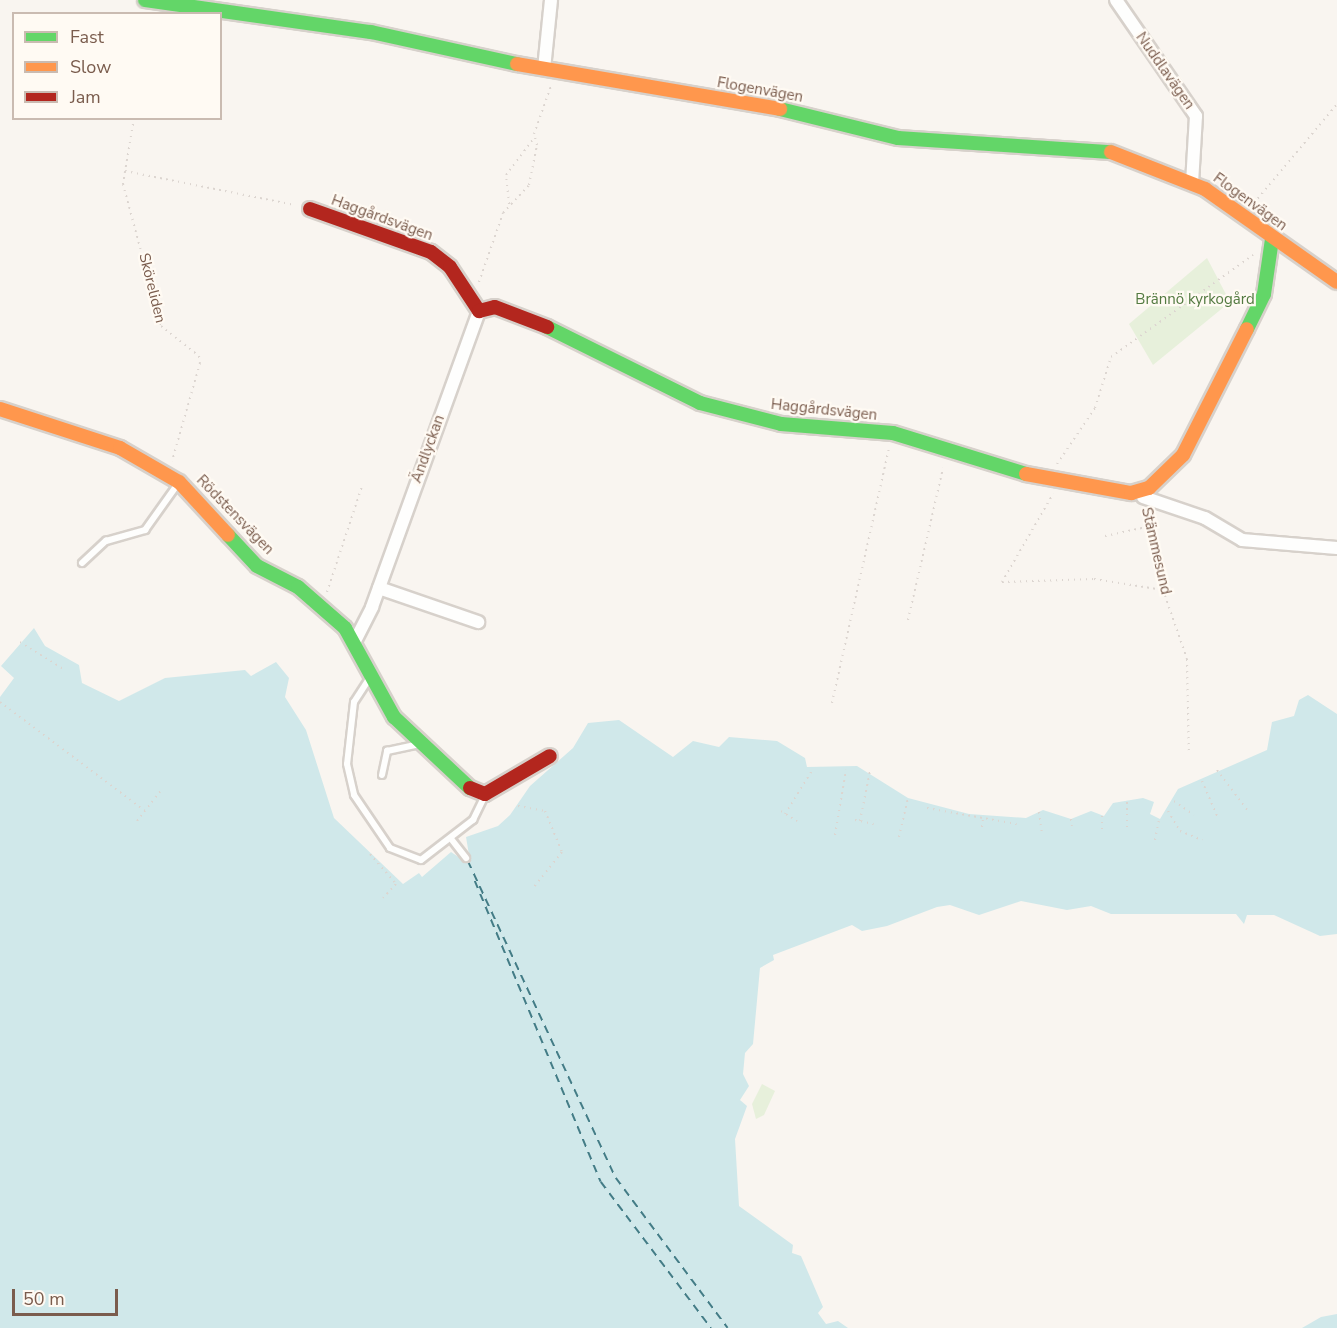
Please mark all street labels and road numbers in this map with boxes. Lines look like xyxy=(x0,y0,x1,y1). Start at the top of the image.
street label: Nuddlavägen xyxy=(1132,29,1198,113)
street label: Flogenvägen xyxy=(716,74,804,106)
street label: Flogenvägen xyxy=(1210,169,1290,235)
street label: Haggårdsvägen xyxy=(329,191,435,245)
street label: Sköreliden xyxy=(135,251,169,325)
street label: Haggårdsvägen xyxy=(770,395,878,425)
street label: Ändlyckan xyxy=(407,413,449,485)
street label: Rödstensvägen xyxy=(193,471,277,559)
street label: Stämmesund xyxy=(1137,506,1175,596)

